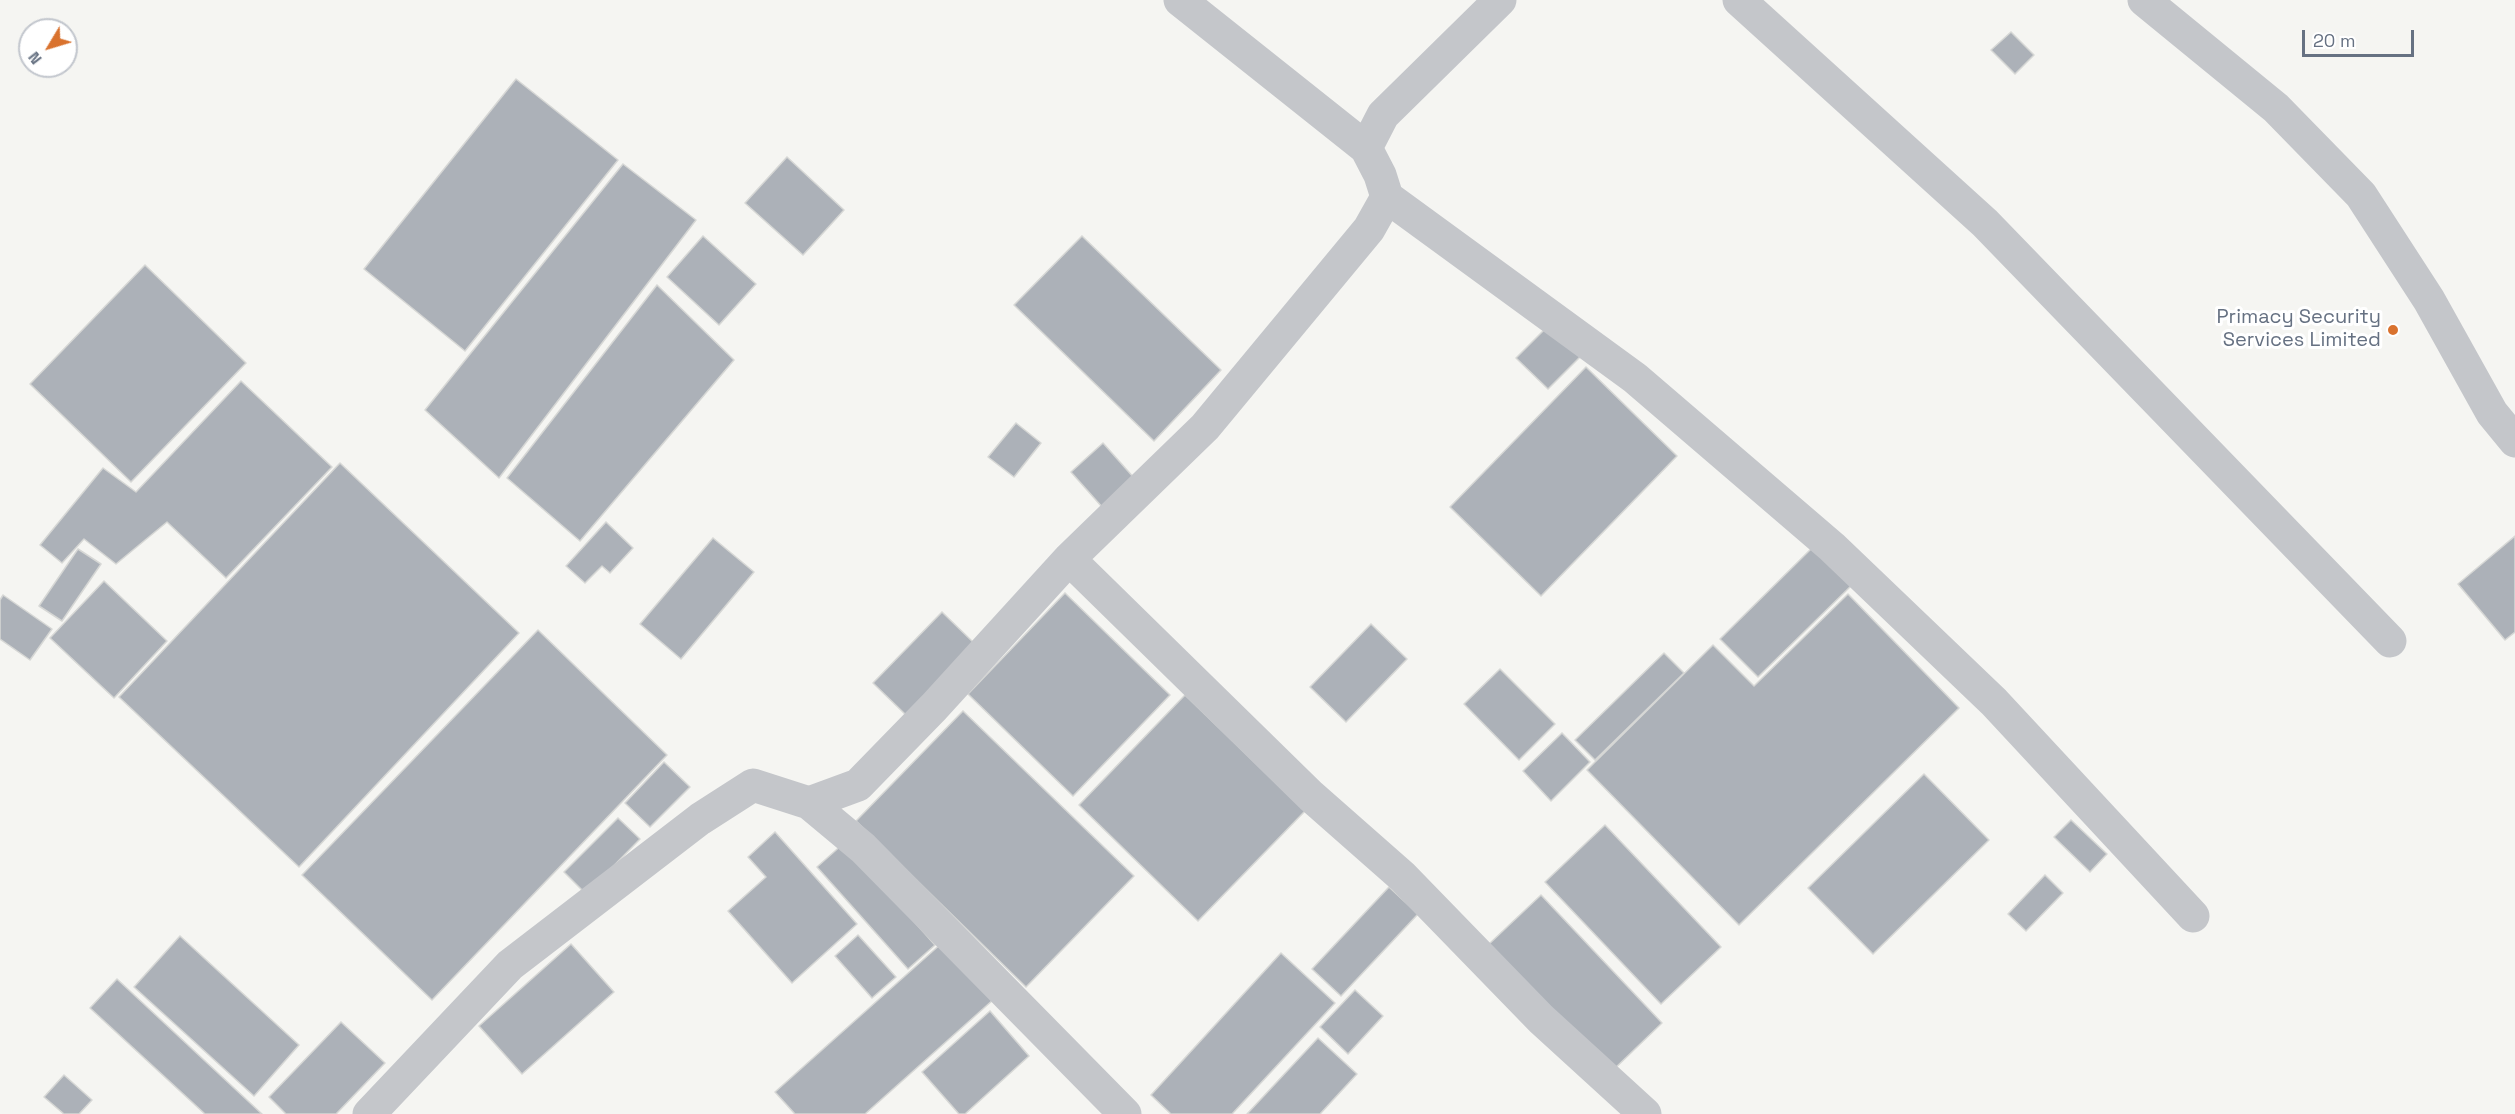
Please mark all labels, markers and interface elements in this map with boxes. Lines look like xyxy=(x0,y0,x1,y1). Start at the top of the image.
north arrow xyxy=(18,18,78,78)
scale bar xyxy=(2305,18,2418,56)
text: 20 m xyxy=(2313,29,2356,52)
text: N xyxy=(23,47,47,69)
place label: Primacy Security Services Limited xyxy=(2217,306,2381,353)
marker: Primacy Security Services Limited xyxy=(2386,323,2400,337)

